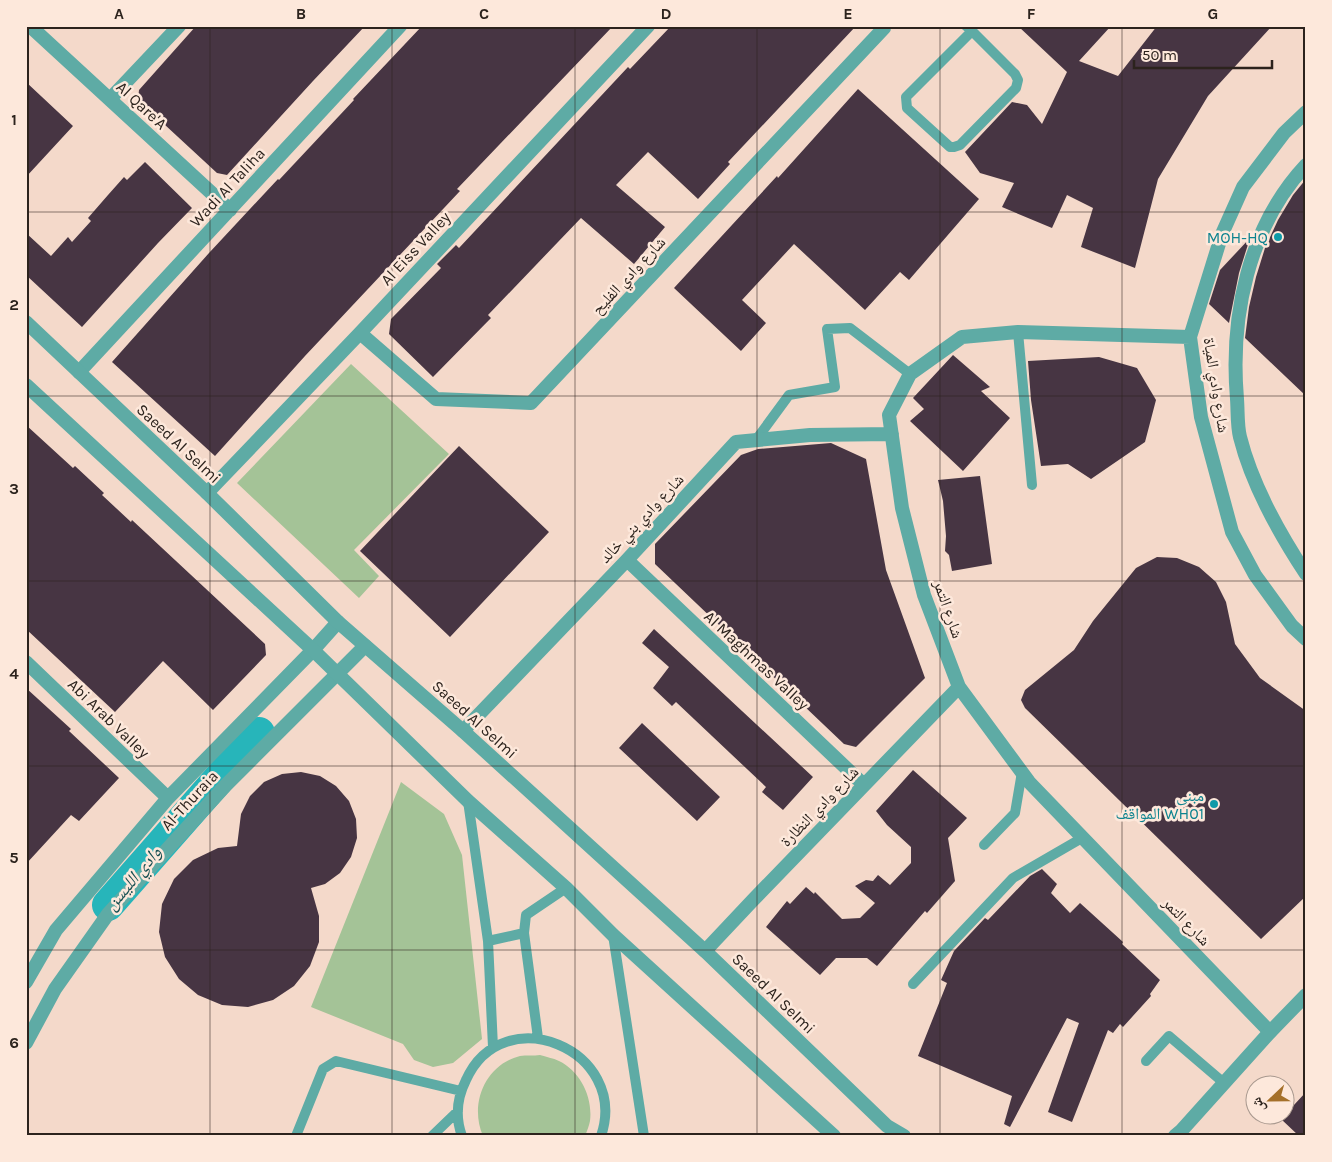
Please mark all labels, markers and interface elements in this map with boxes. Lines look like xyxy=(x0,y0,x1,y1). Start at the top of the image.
text: A xyxy=(114,4,124,23)
text: B xyxy=(296,4,306,23)
text: C xyxy=(479,4,489,23)
text: D xyxy=(661,4,672,23)
text: E xyxy=(843,4,853,23)
text: F xyxy=(1027,4,1036,23)
text: G xyxy=(1208,4,1218,23)
scale bar xyxy=(1134,38,1272,70)
text: 50 m xyxy=(1142,46,1177,64)
street label: Al Qare'A xyxy=(112,77,171,133)
text: 1 xyxy=(11,110,17,129)
street label: Wadi Al Taliha xyxy=(186,144,269,231)
street label: Al Eiss Valley xyxy=(376,207,455,289)
place label: MOH-HQ xyxy=(1207,228,1268,247)
marker: MOH-HQ xyxy=(1272,231,1284,243)
street label: شارع وادي الفليح xyxy=(587,232,672,320)
text: 2 xyxy=(9,295,19,314)
street label: شارع وادي المياة xyxy=(1197,336,1233,434)
street label: Saeed Al Selmi xyxy=(133,400,225,487)
street label: شارع وادي بني خالد xyxy=(595,470,690,569)
text: 3 xyxy=(9,479,19,498)
street label: شارع التمر xyxy=(928,577,967,641)
street label: Al Maghmas Valley xyxy=(700,607,813,714)
text: 4 xyxy=(9,664,19,683)
street label: Abi Arab Valley xyxy=(64,675,154,762)
street label: Saeed Al Selmi xyxy=(428,676,521,762)
street label: شارع وادي النظارة xyxy=(776,762,865,853)
street label: Al-Thuraia xyxy=(157,767,222,834)
place label: مبنى المواقف WH01 xyxy=(1116,786,1204,823)
marker: مبنى المواقف WH01 xyxy=(1208,798,1220,810)
water label: وادي الليسن xyxy=(100,841,169,917)
text: 5 xyxy=(9,848,19,867)
street label: شارع التمر xyxy=(1157,892,1214,950)
street label: Saeed Al Selmi xyxy=(728,949,819,1038)
text: 6 xyxy=(9,1033,19,1052)
north arrow xyxy=(1244,1074,1294,1124)
text: ش xyxy=(1248,1094,1269,1115)

